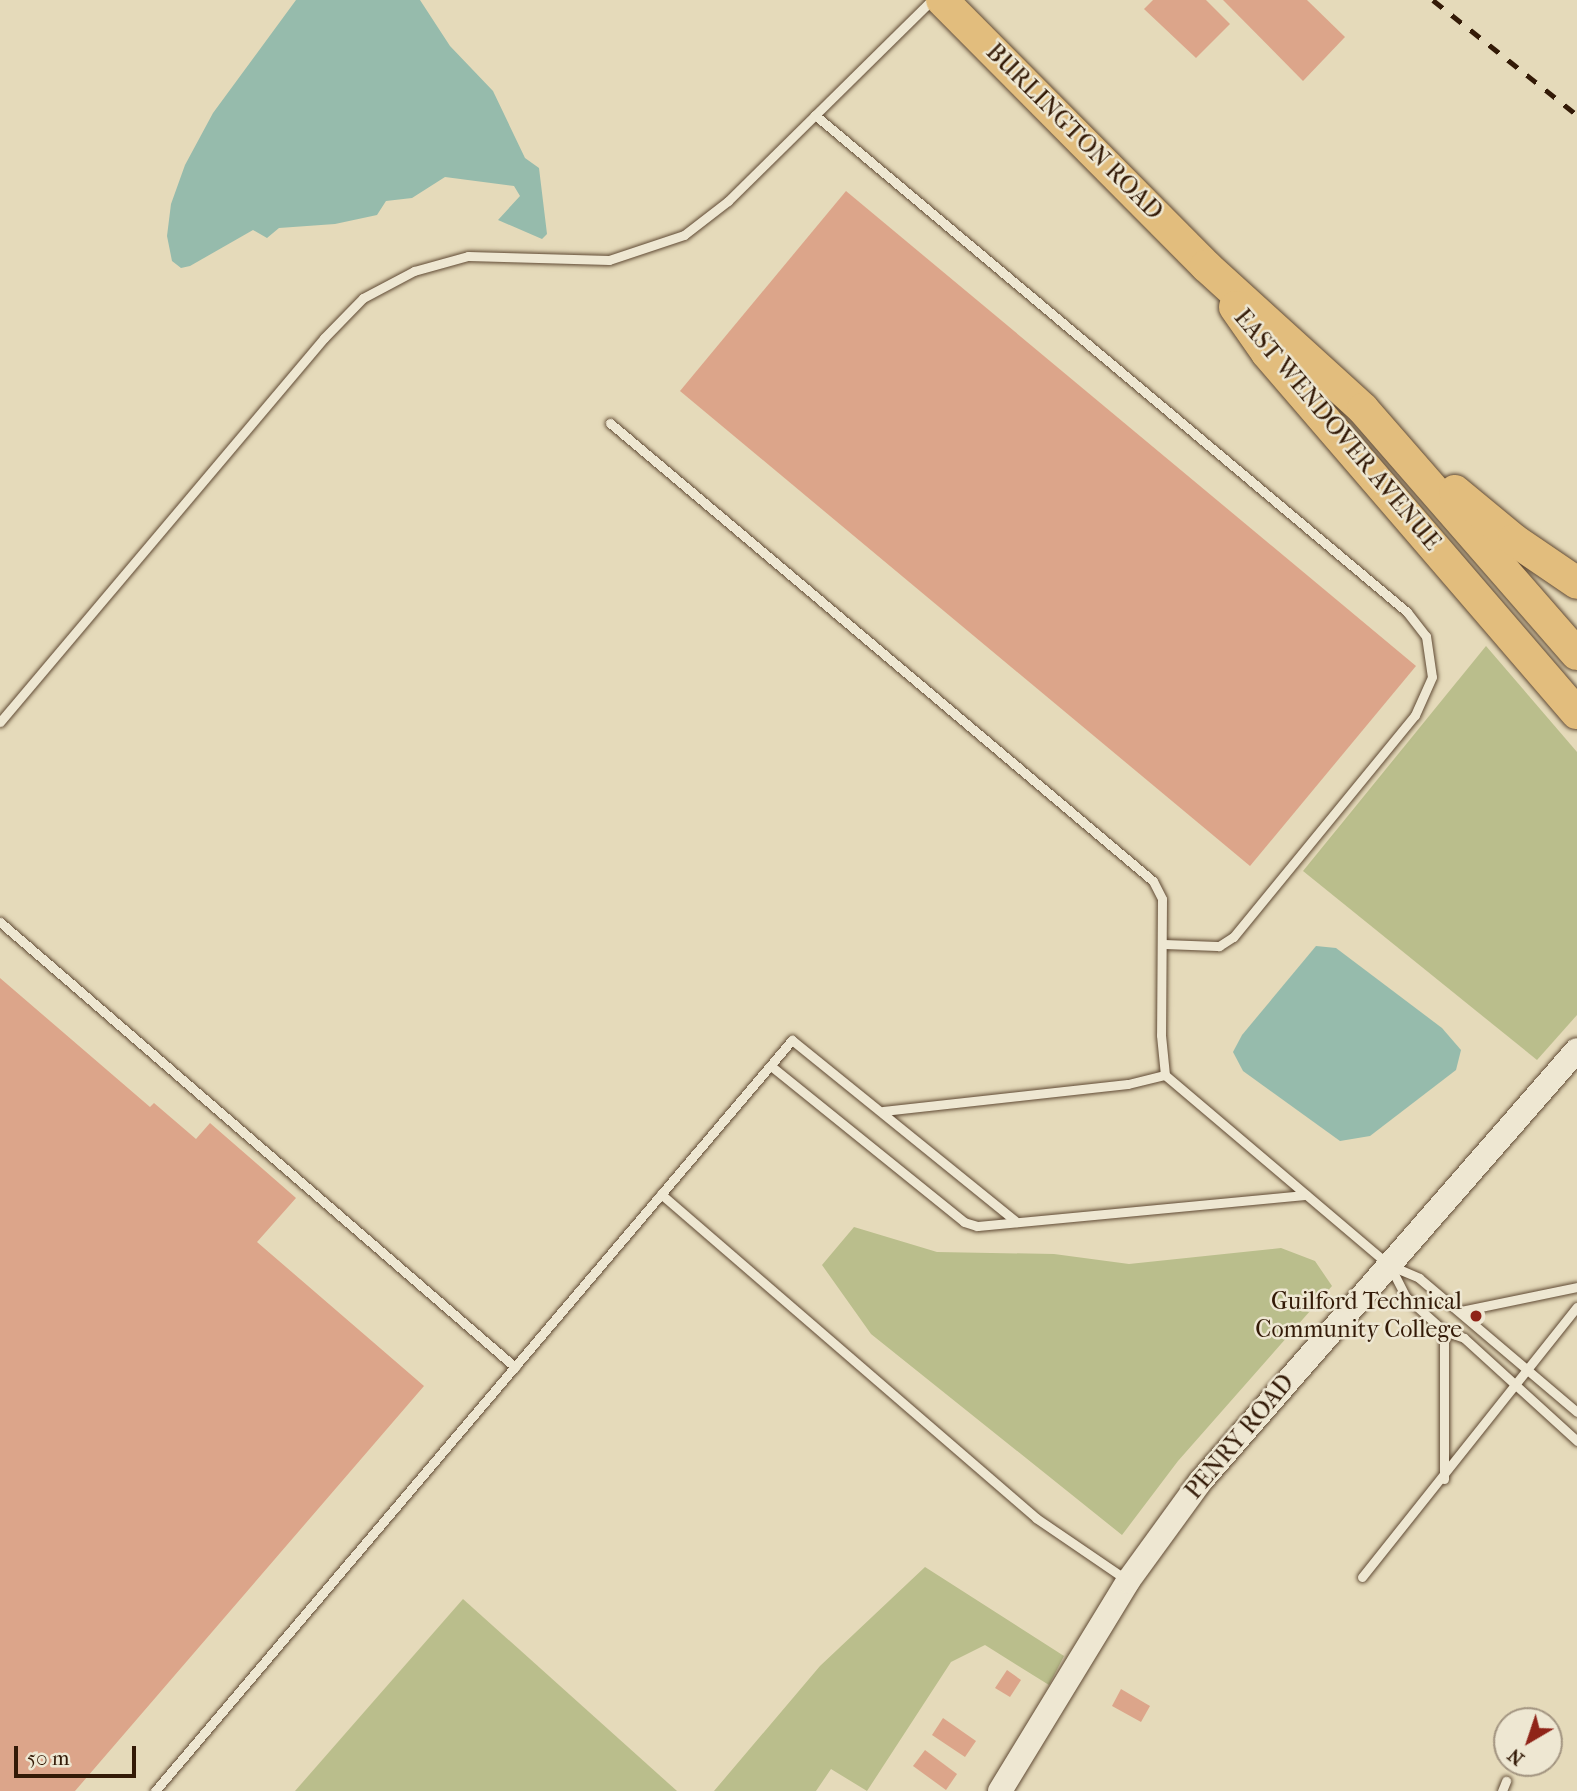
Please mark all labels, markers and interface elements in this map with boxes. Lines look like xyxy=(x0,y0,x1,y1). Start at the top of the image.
street label: BURLINGTON ROAD xyxy=(980,38,1168,226)
street label: EAST WENDOVER AVENUE xyxy=(1228,304,1446,556)
place label: Guilford Technical Community College xyxy=(1255,1288,1462,1344)
marker: Guilford Technical Community College xyxy=(1468,1308,1484,1324)
street label: PENRY ROAD xyxy=(1179,1369,1301,1505)
north arrow xyxy=(1493,1707,1563,1777)
scale bar xyxy=(18,1732,140,1776)
text: N xyxy=(1504,1744,1529,1770)
text: 50 m xyxy=(27,1746,70,1770)

